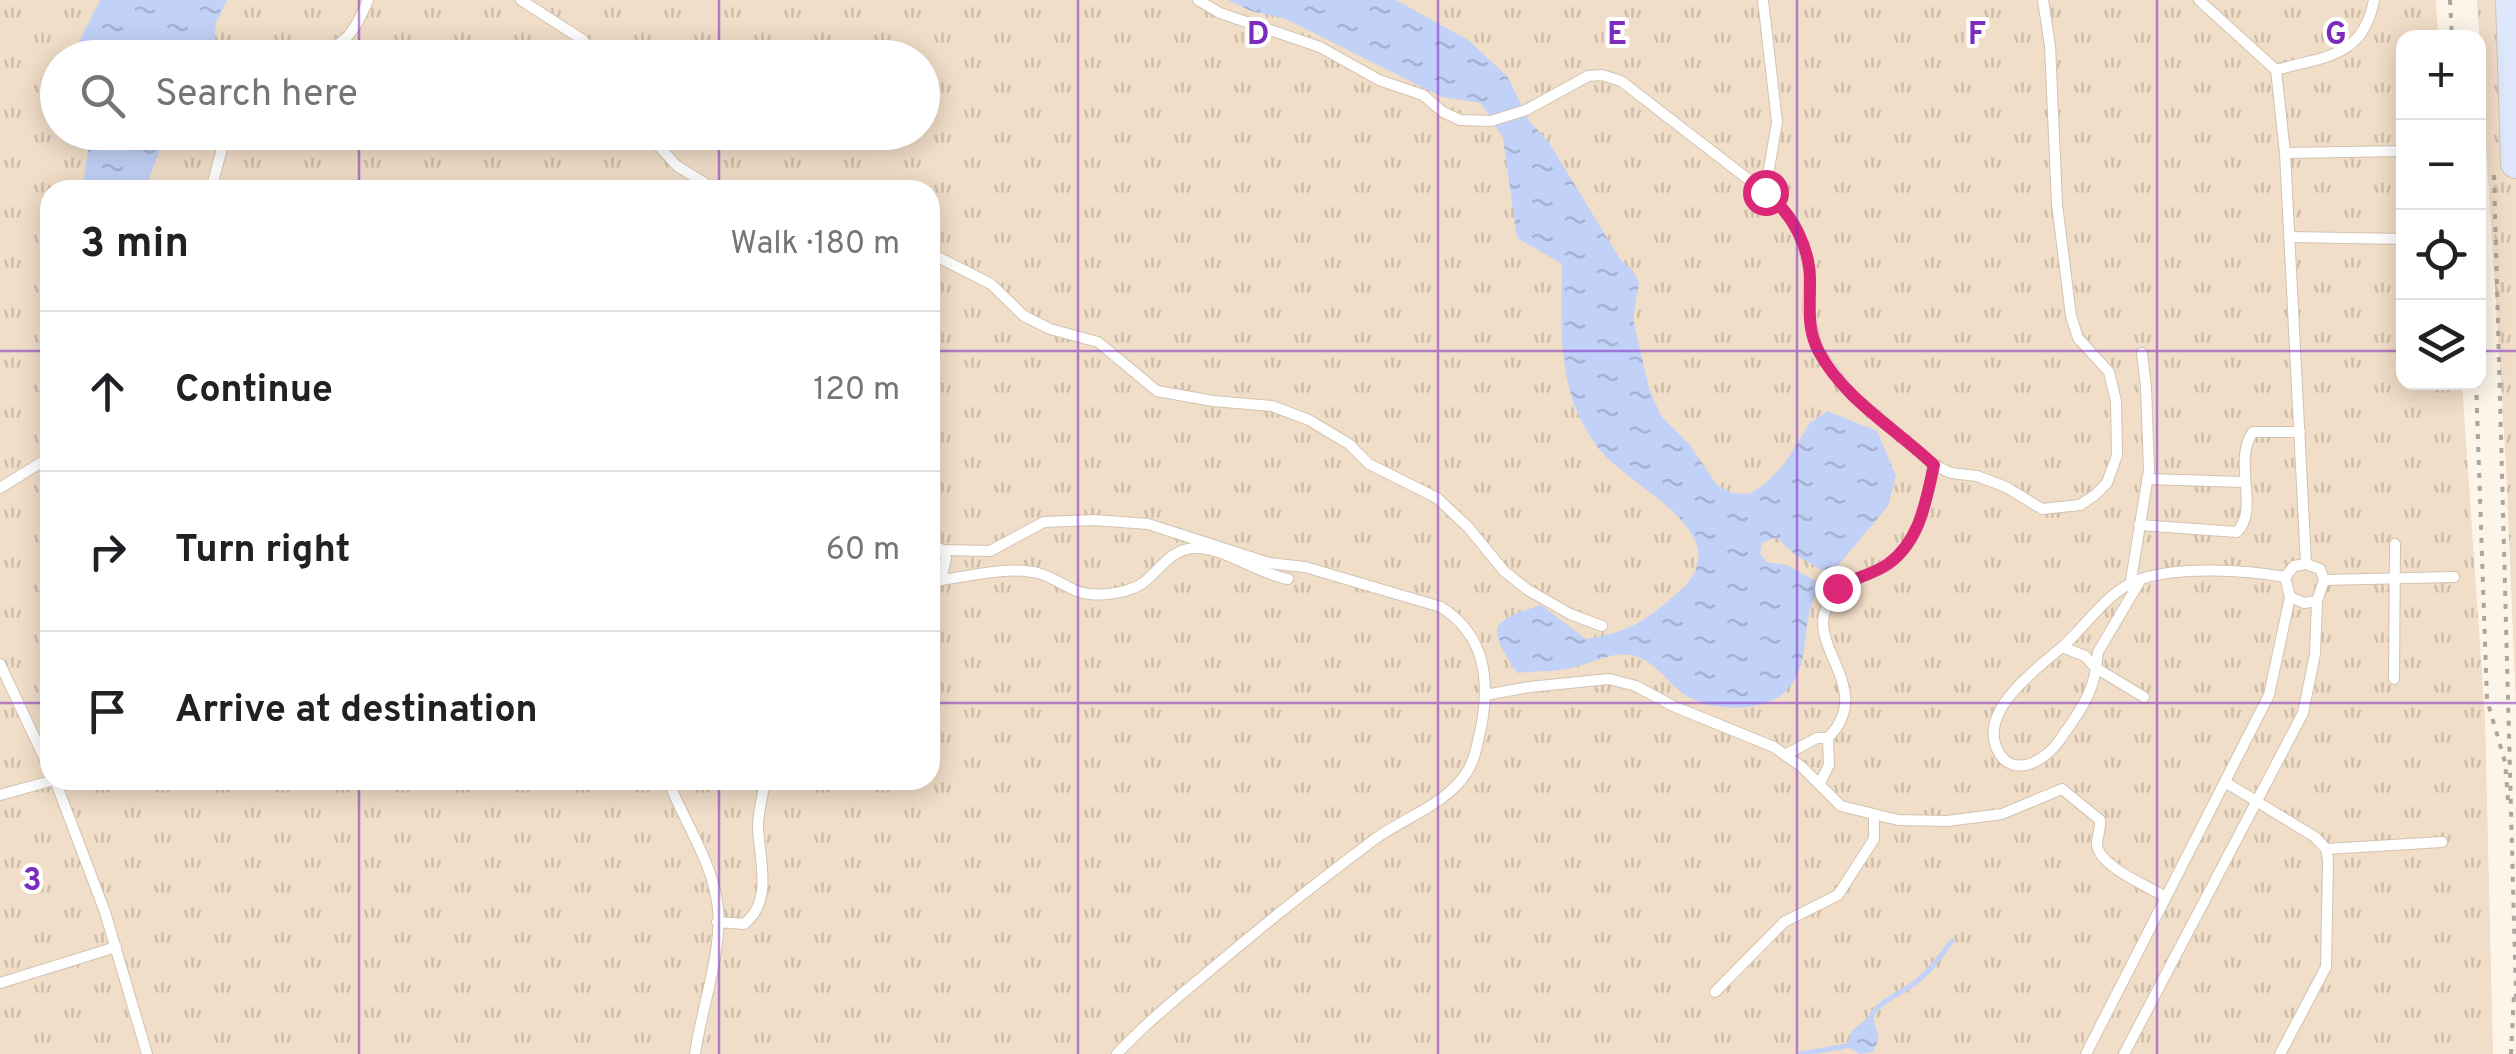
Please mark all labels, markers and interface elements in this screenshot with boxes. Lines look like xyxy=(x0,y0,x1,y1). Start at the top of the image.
text: D xyxy=(1247,16,1269,56)
text: E xyxy=(1607,16,1627,56)
text: F xyxy=(1968,16,1986,56)
text: G xyxy=(2325,16,2347,56)
map controls xyxy=(2396,30,2486,390)
button: + xyxy=(2396,30,2486,120)
search box xyxy=(40,40,940,150)
icon: search xyxy=(75,68,130,123)
text: Search here xyxy=(155,71,358,120)
button: − xyxy=(2396,120,2486,210)
route start xyxy=(1743,170,1789,216)
button: locate xyxy=(2396,210,2486,300)
text: 3 min xyxy=(80,219,189,272)
text: Walk · 180 m xyxy=(730,225,900,265)
button: layers xyxy=(2396,300,2486,390)
icon: ahead xyxy=(80,364,135,419)
text: Continue xyxy=(175,367,333,416)
text: 120 m xyxy=(813,371,900,411)
icon: right xyxy=(80,524,135,579)
text: Turn right xyxy=(175,527,350,576)
text: 60 m xyxy=(826,531,900,571)
route end xyxy=(1815,566,1861,612)
icon: arrive xyxy=(80,684,135,739)
text: Arrive at destination xyxy=(175,687,538,736)
text: 3 xyxy=(22,862,42,902)

